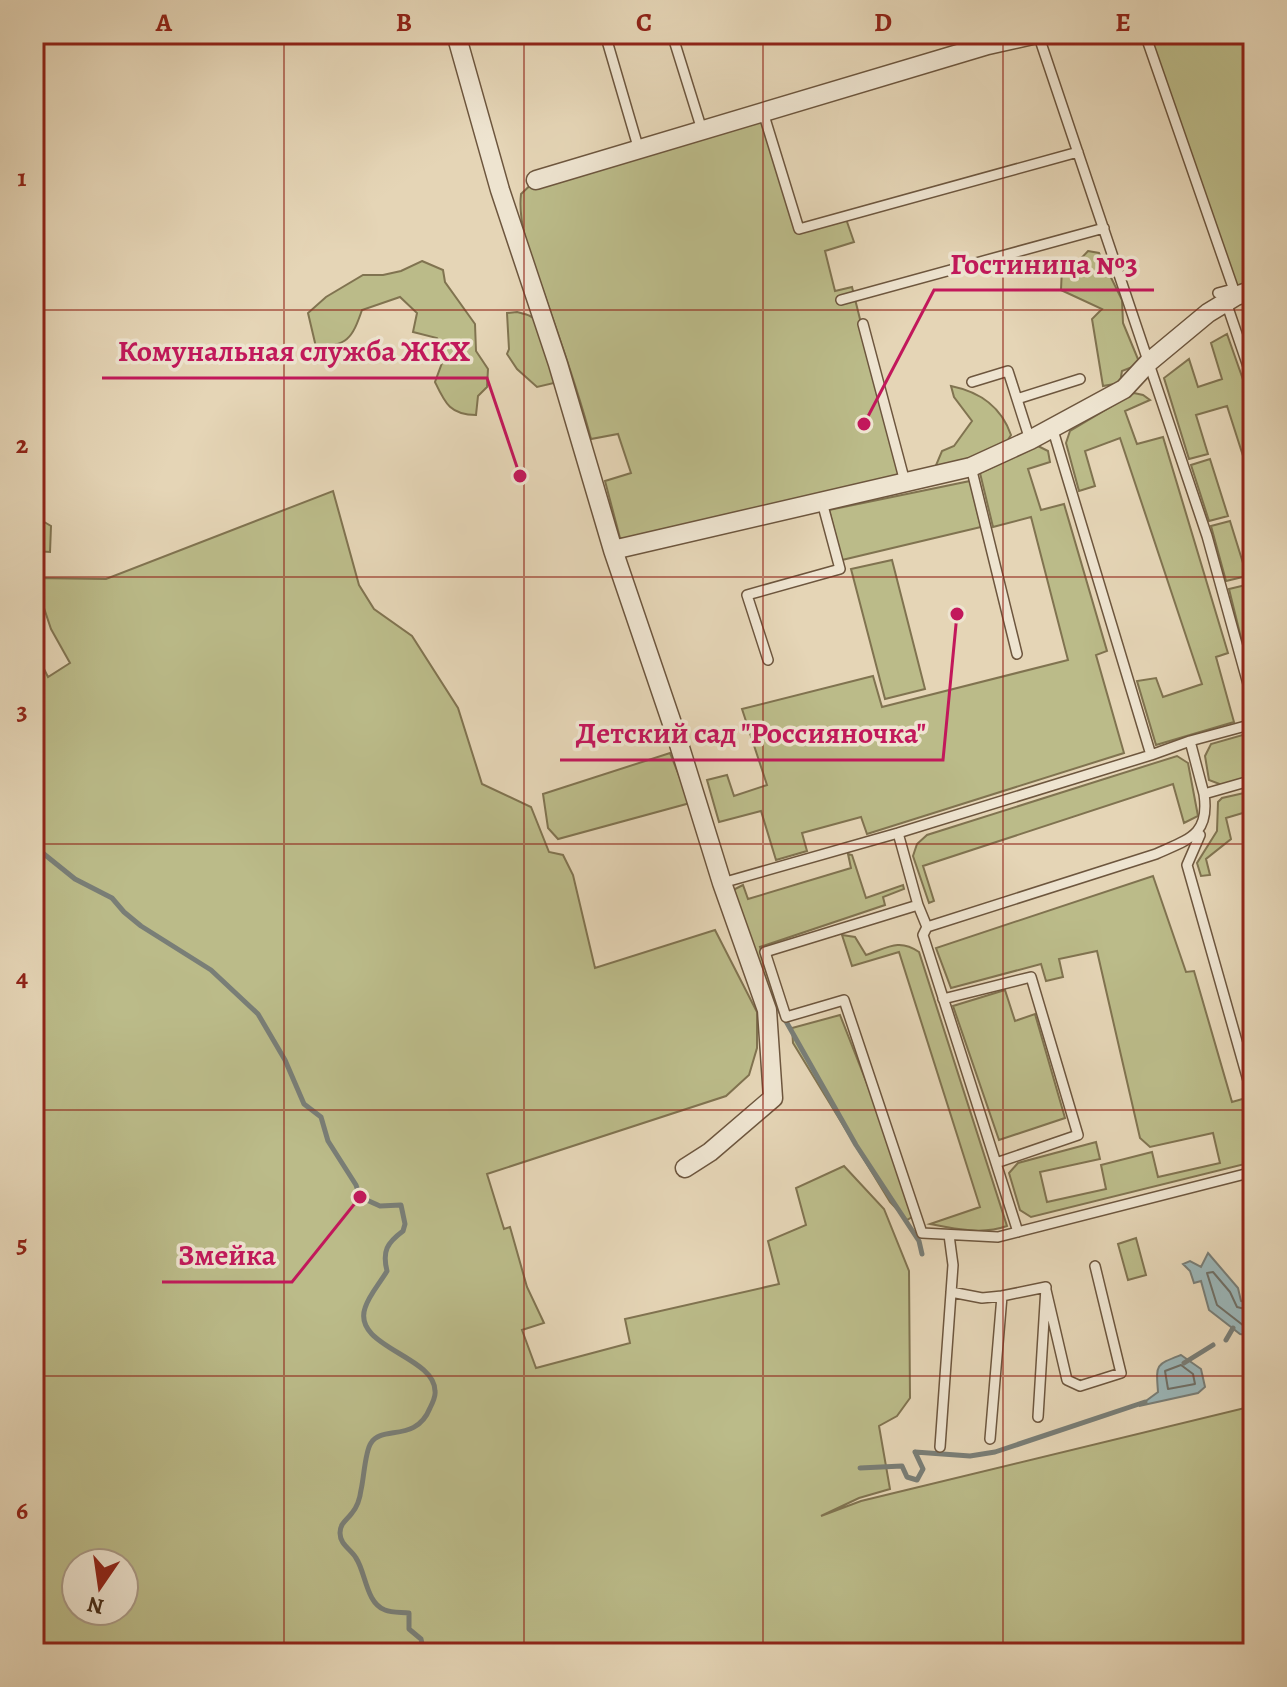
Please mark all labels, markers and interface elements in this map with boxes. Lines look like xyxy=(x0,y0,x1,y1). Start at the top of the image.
text: A xyxy=(155,5,173,40)
text: B xyxy=(396,5,412,40)
text: C xyxy=(636,5,652,40)
text: D xyxy=(874,5,892,40)
text: E xyxy=(1115,5,1131,40)
text: 1 xyxy=(17,160,27,195)
callout: Гостиница №3 xyxy=(934,236,1154,290)
text: Гостиница №3 xyxy=(950,244,1138,284)
callout: Комунальная служба ЖКХ xyxy=(102,324,487,378)
text: Комунальная служба ЖКХ xyxy=(118,331,471,371)
text: 2 xyxy=(16,427,29,462)
text: 3 xyxy=(16,693,28,728)
callout: Детский сад "Россияночка" xyxy=(560,706,943,760)
text: Детский сад "Россияночка" xyxy=(576,713,926,753)
text: 4 xyxy=(16,960,28,995)
text: 5 xyxy=(16,1226,28,1261)
callout: Змейка xyxy=(162,1228,292,1282)
text: Змейка xyxy=(178,1235,277,1275)
text: 6 xyxy=(16,1493,28,1528)
north arrow xyxy=(60,1547,140,1627)
text: N xyxy=(85,1589,107,1622)

